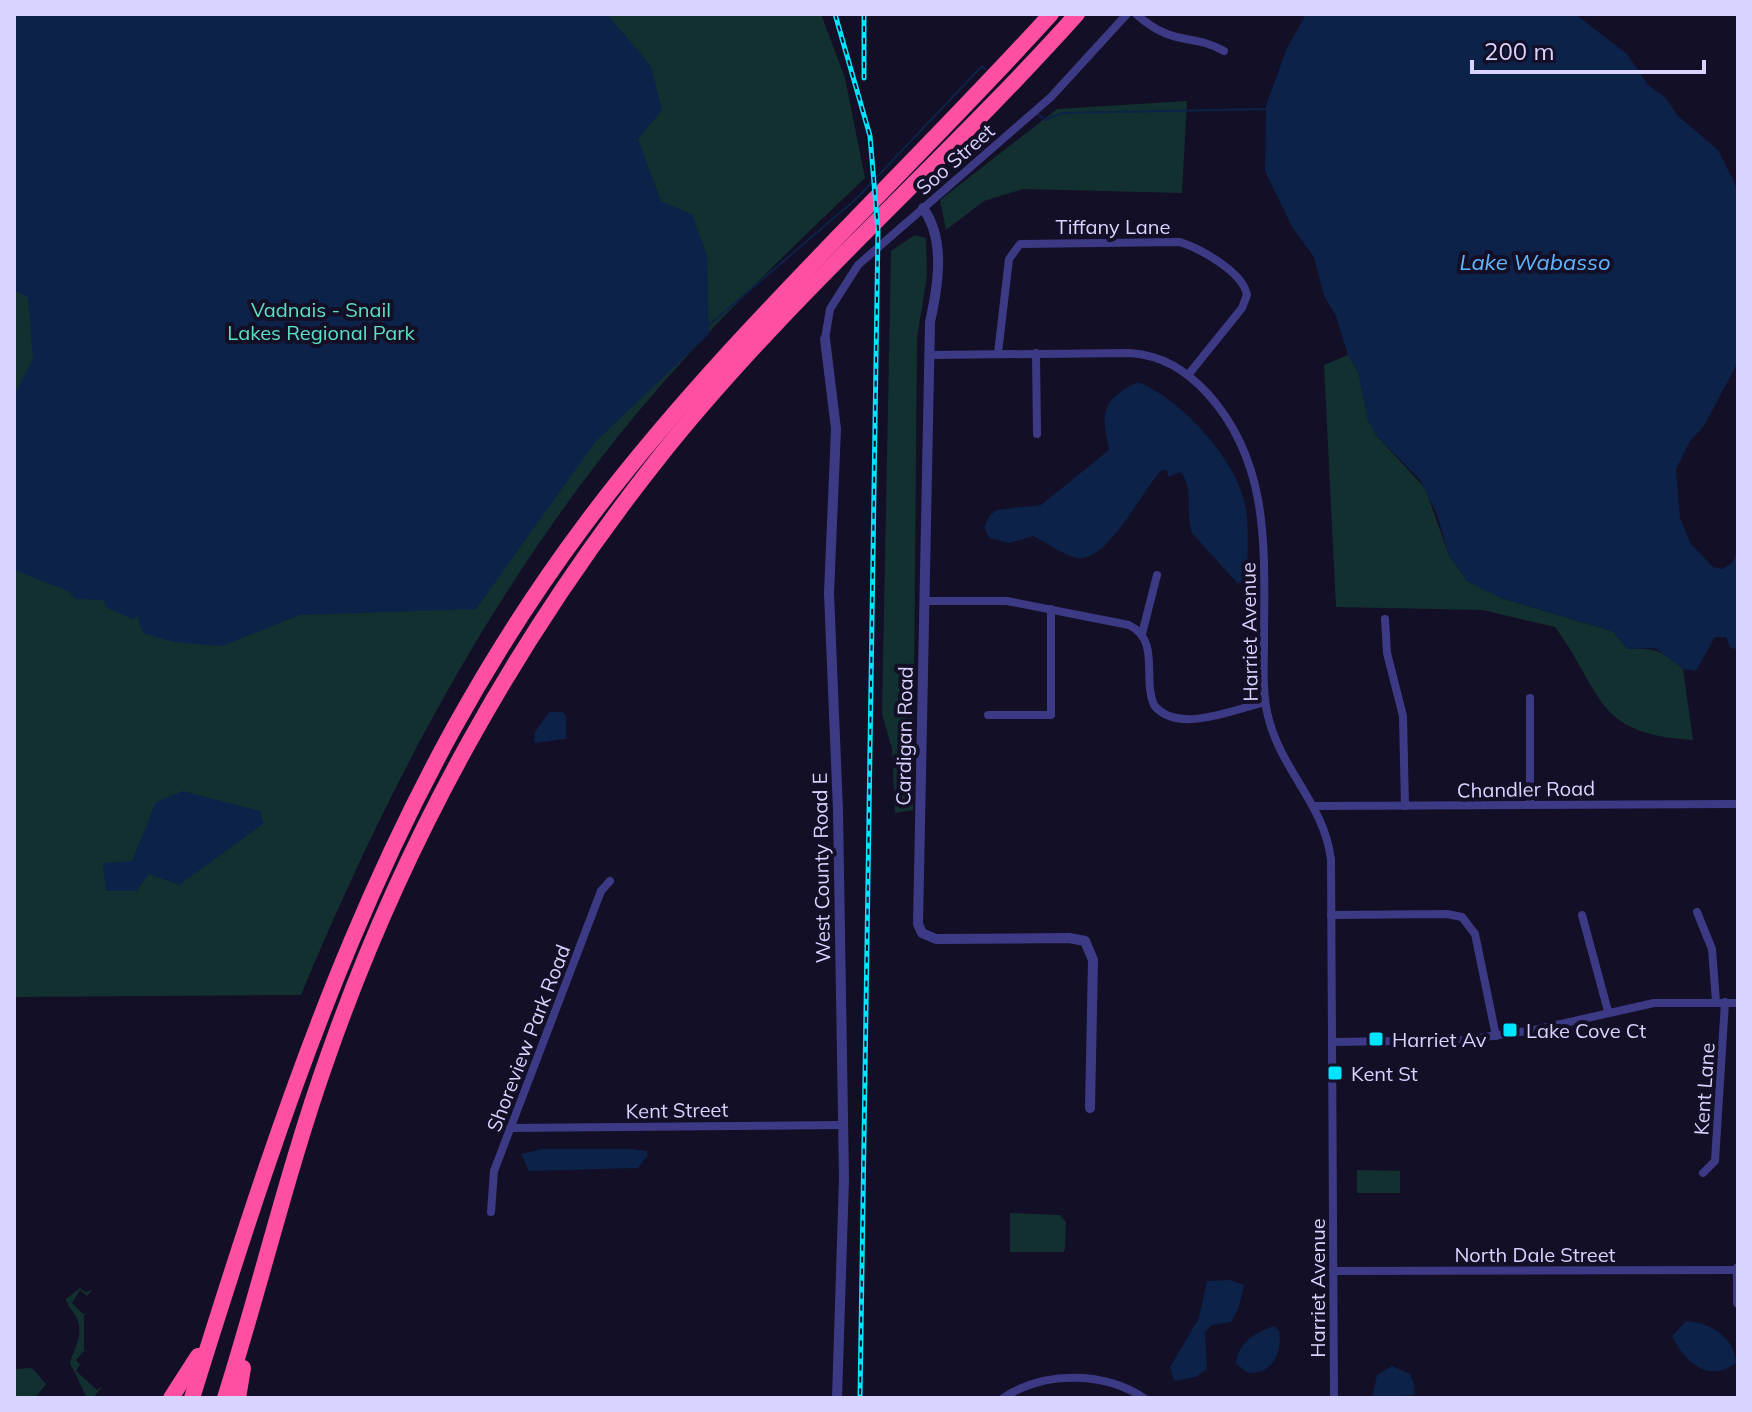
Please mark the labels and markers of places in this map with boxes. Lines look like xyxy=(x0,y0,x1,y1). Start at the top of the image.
place label: Lake Cove Ct xyxy=(1526,1018,1646,1043)
marker: Lake Cove Ct xyxy=(1501,1021,1519,1039)
place label: Harriet Av xyxy=(1392,1027,1487,1052)
marker: Harriet Av xyxy=(1367,1030,1385,1048)
place label: Kent St xyxy=(1351,1061,1418,1086)
marker: Kent St xyxy=(1326,1064,1344,1082)

